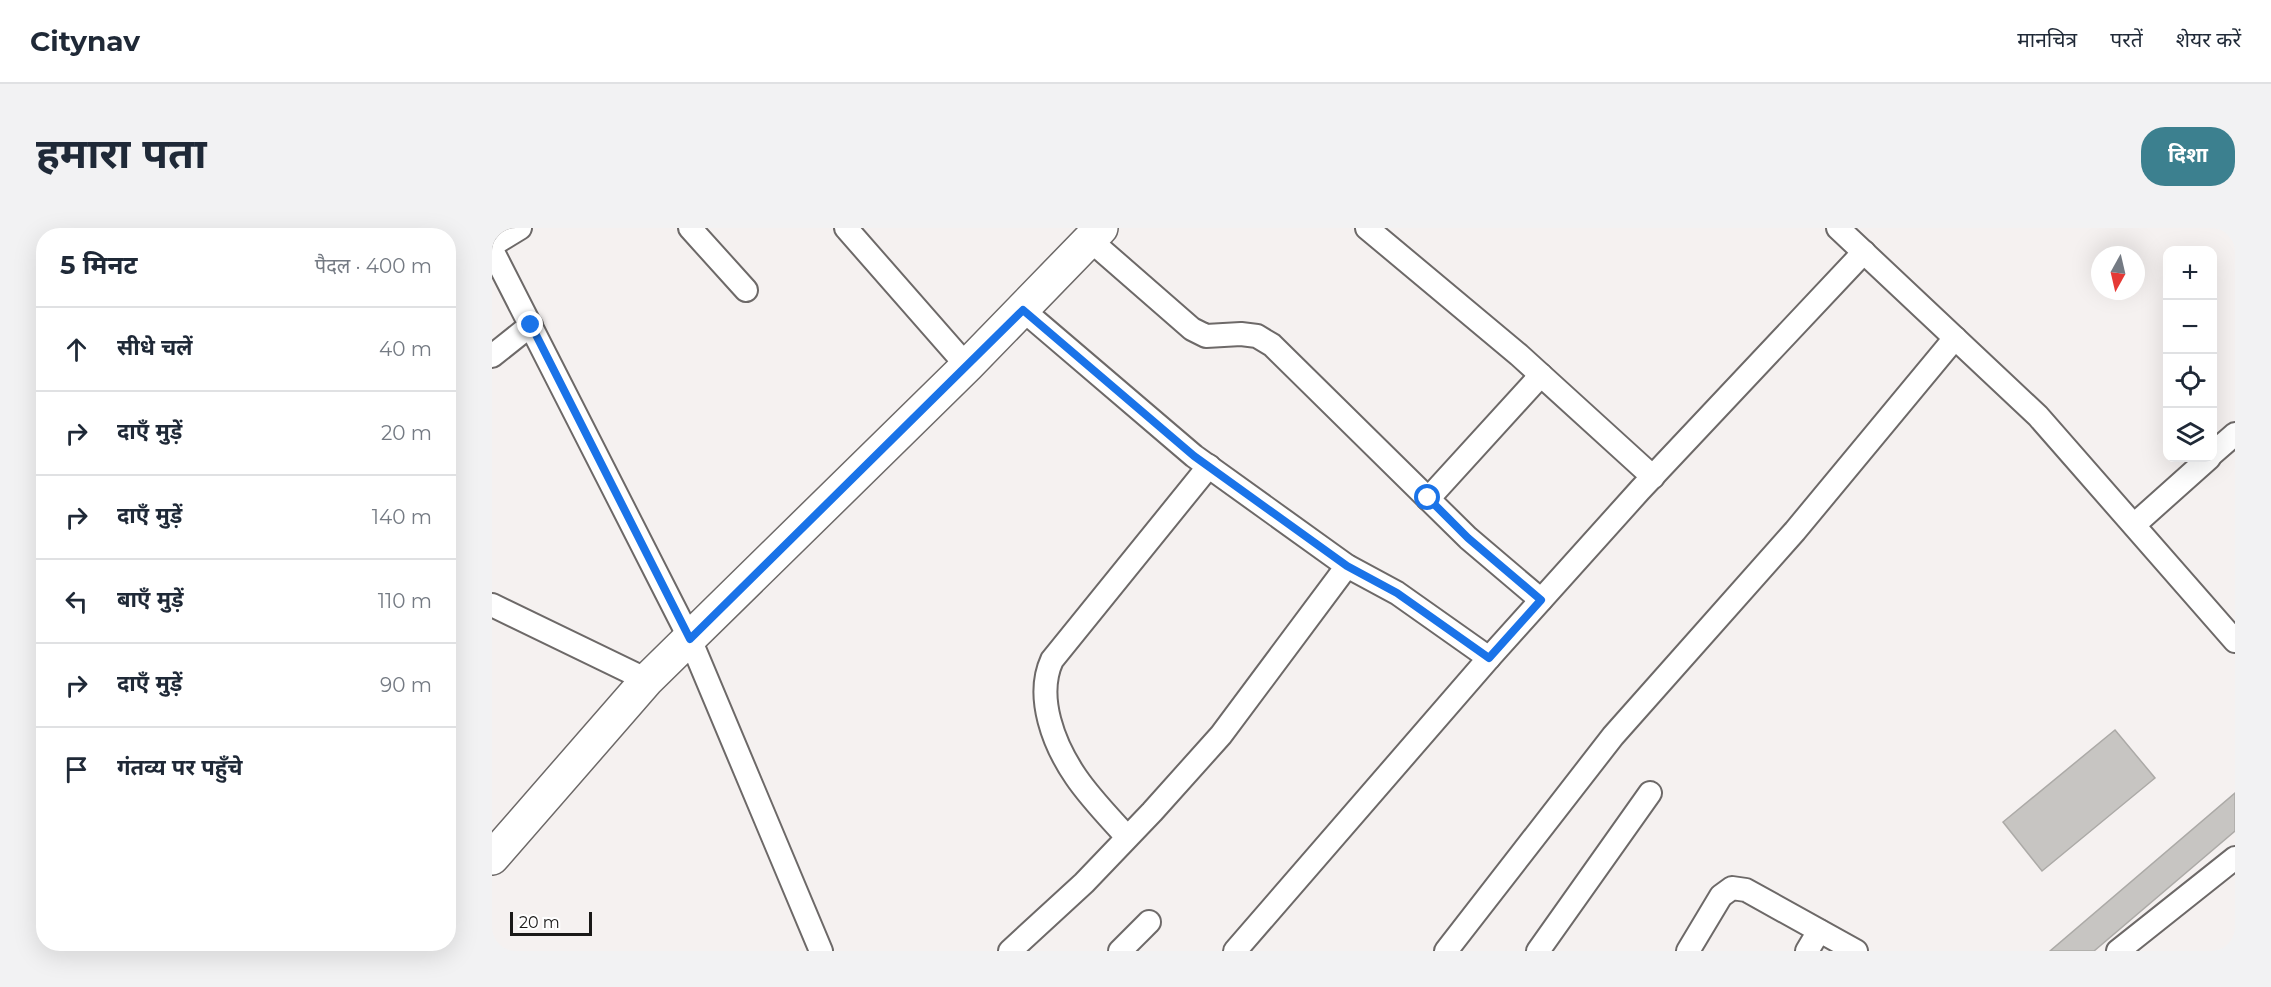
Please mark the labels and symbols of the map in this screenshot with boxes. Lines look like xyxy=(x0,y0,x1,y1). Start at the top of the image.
north arrow xyxy=(2091,246,2145,300)
route end xyxy=(517,311,543,337)
route start xyxy=(1414,484,1440,510)
scale bar xyxy=(510,909,592,936)

